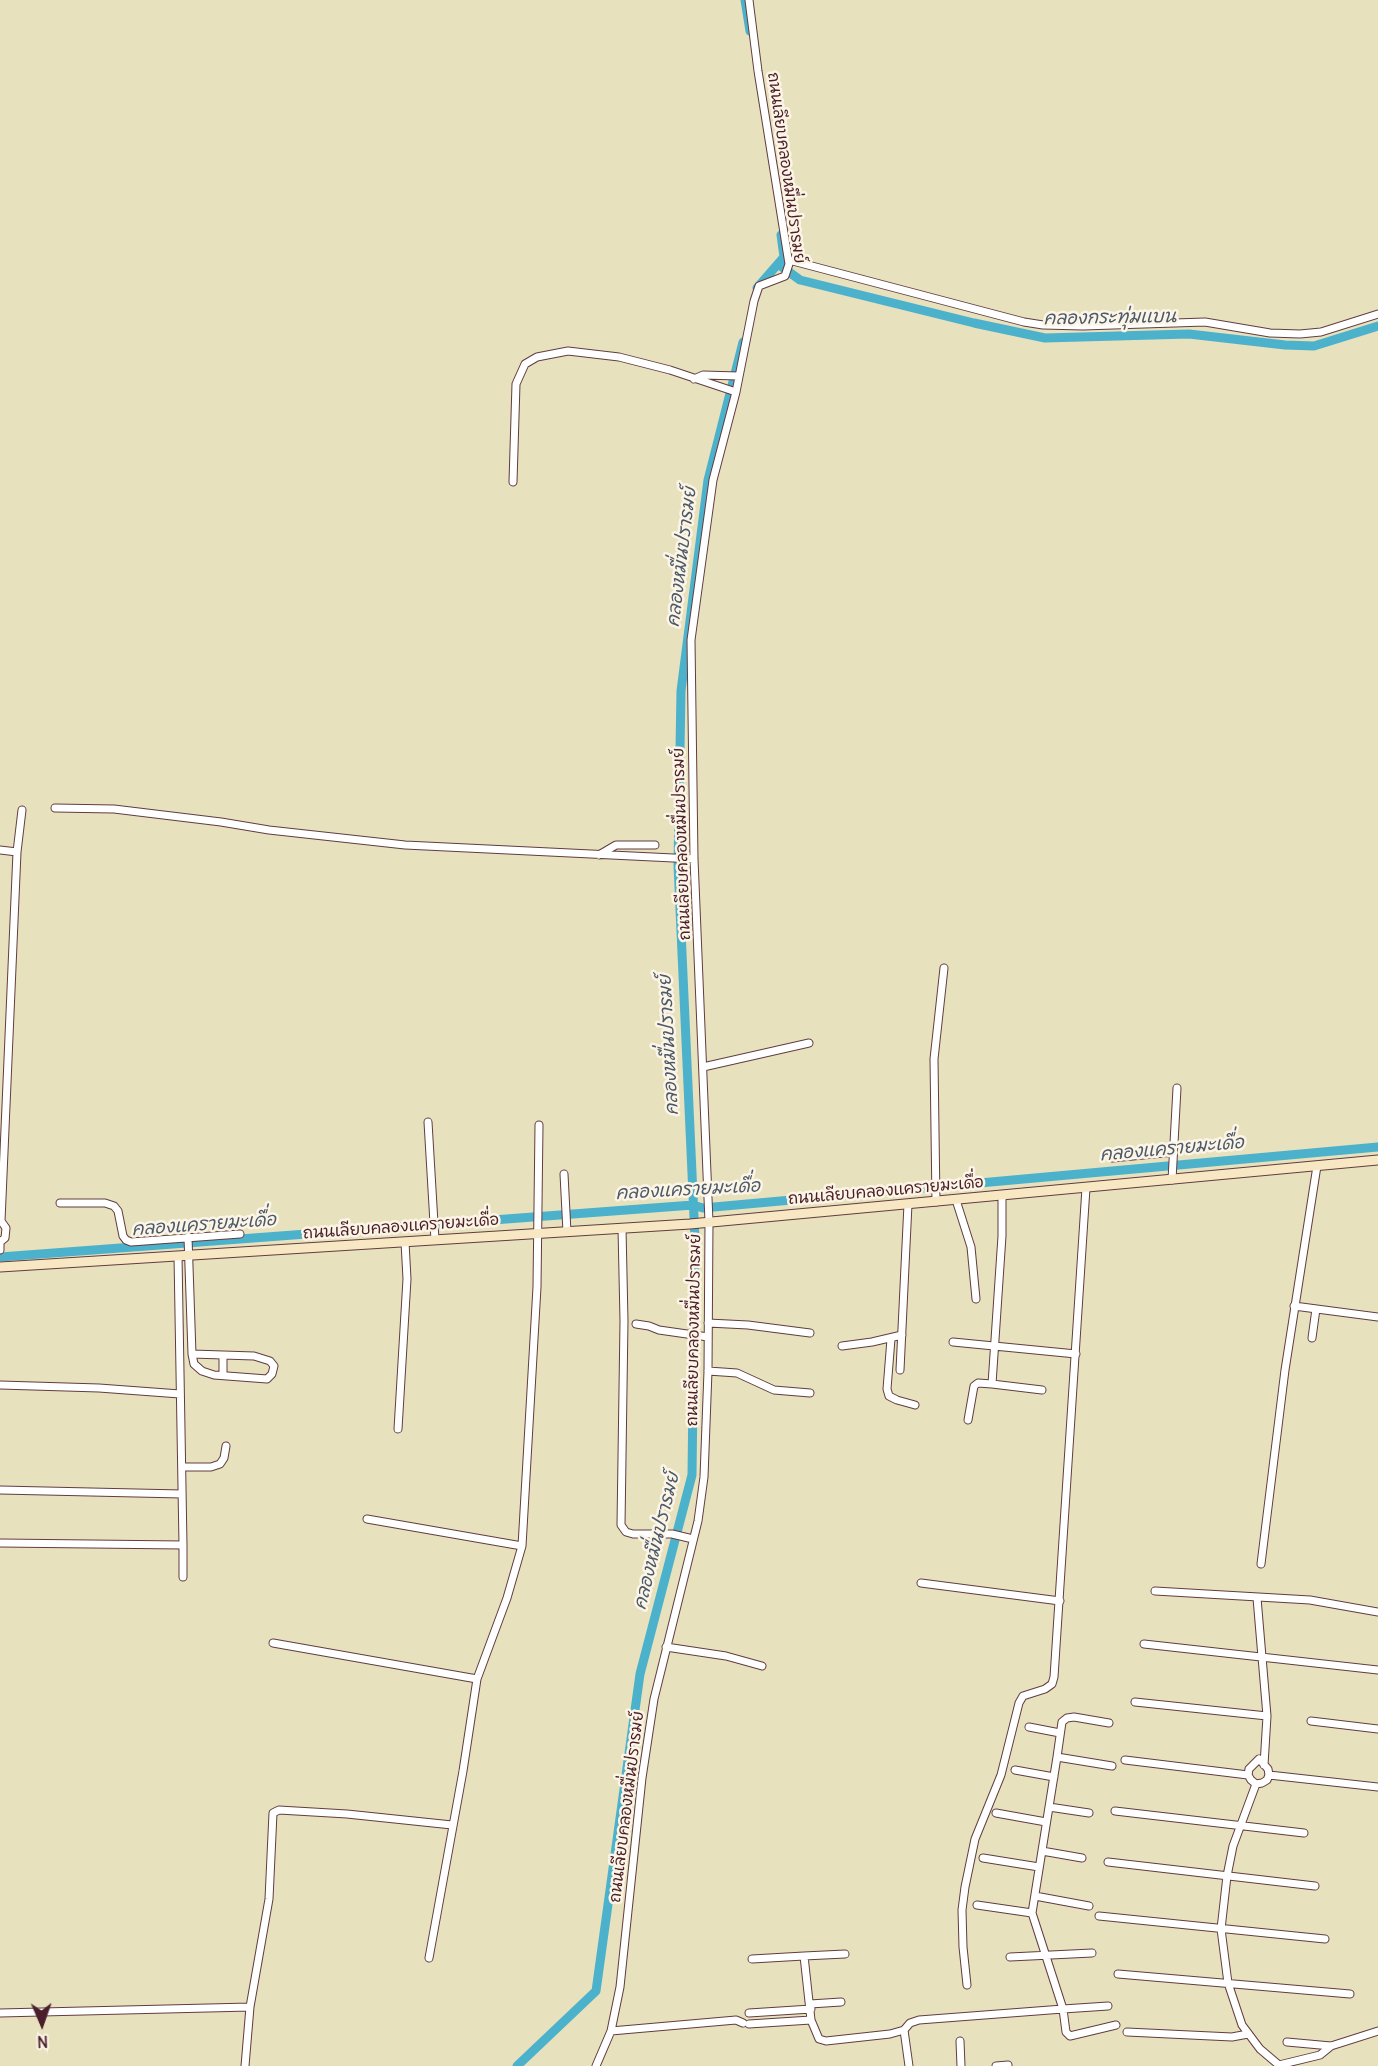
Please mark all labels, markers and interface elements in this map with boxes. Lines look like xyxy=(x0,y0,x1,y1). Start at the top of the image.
street label: ถนนเลียบคลองหมื่นปรารมย์ xyxy=(763,71,809,265)
water label: คลองกระทุ่มแบน xyxy=(1044,306,1176,330)
water label: คลองหมื่นปรารมย์ xyxy=(663,486,701,628)
street label: ถนนเลียบคลองหมื่นปรารมย์ xyxy=(669,747,695,941)
water label: คลองหมื่นปรารมย์ xyxy=(655,974,683,1116)
water label: คลองแครายมะเดื่อ xyxy=(1099,1132,1245,1166)
street label: ถนนเลียบคลองแครายมะเดื่อ xyxy=(787,1173,985,1209)
water label: คลองแครายมะเดื่อ xyxy=(615,1175,761,1205)
water label: คลองแครายมะเดื่อ xyxy=(131,1209,277,1241)
street label: ถนนเลียบคลองแครายมะเดื่อ xyxy=(302,1211,500,1243)
street label: ถนนเลียบคลองหมื่นปรารมย์ xyxy=(683,1233,705,1427)
water label: คลองหมื่นปรารมย์ xyxy=(630,1470,684,1612)
street label: ถนนเลียบคลองหมื่นปรารมย์ xyxy=(606,1710,648,1904)
north arrow xyxy=(12,1994,72,2054)
text: N xyxy=(37,2032,49,2052)

